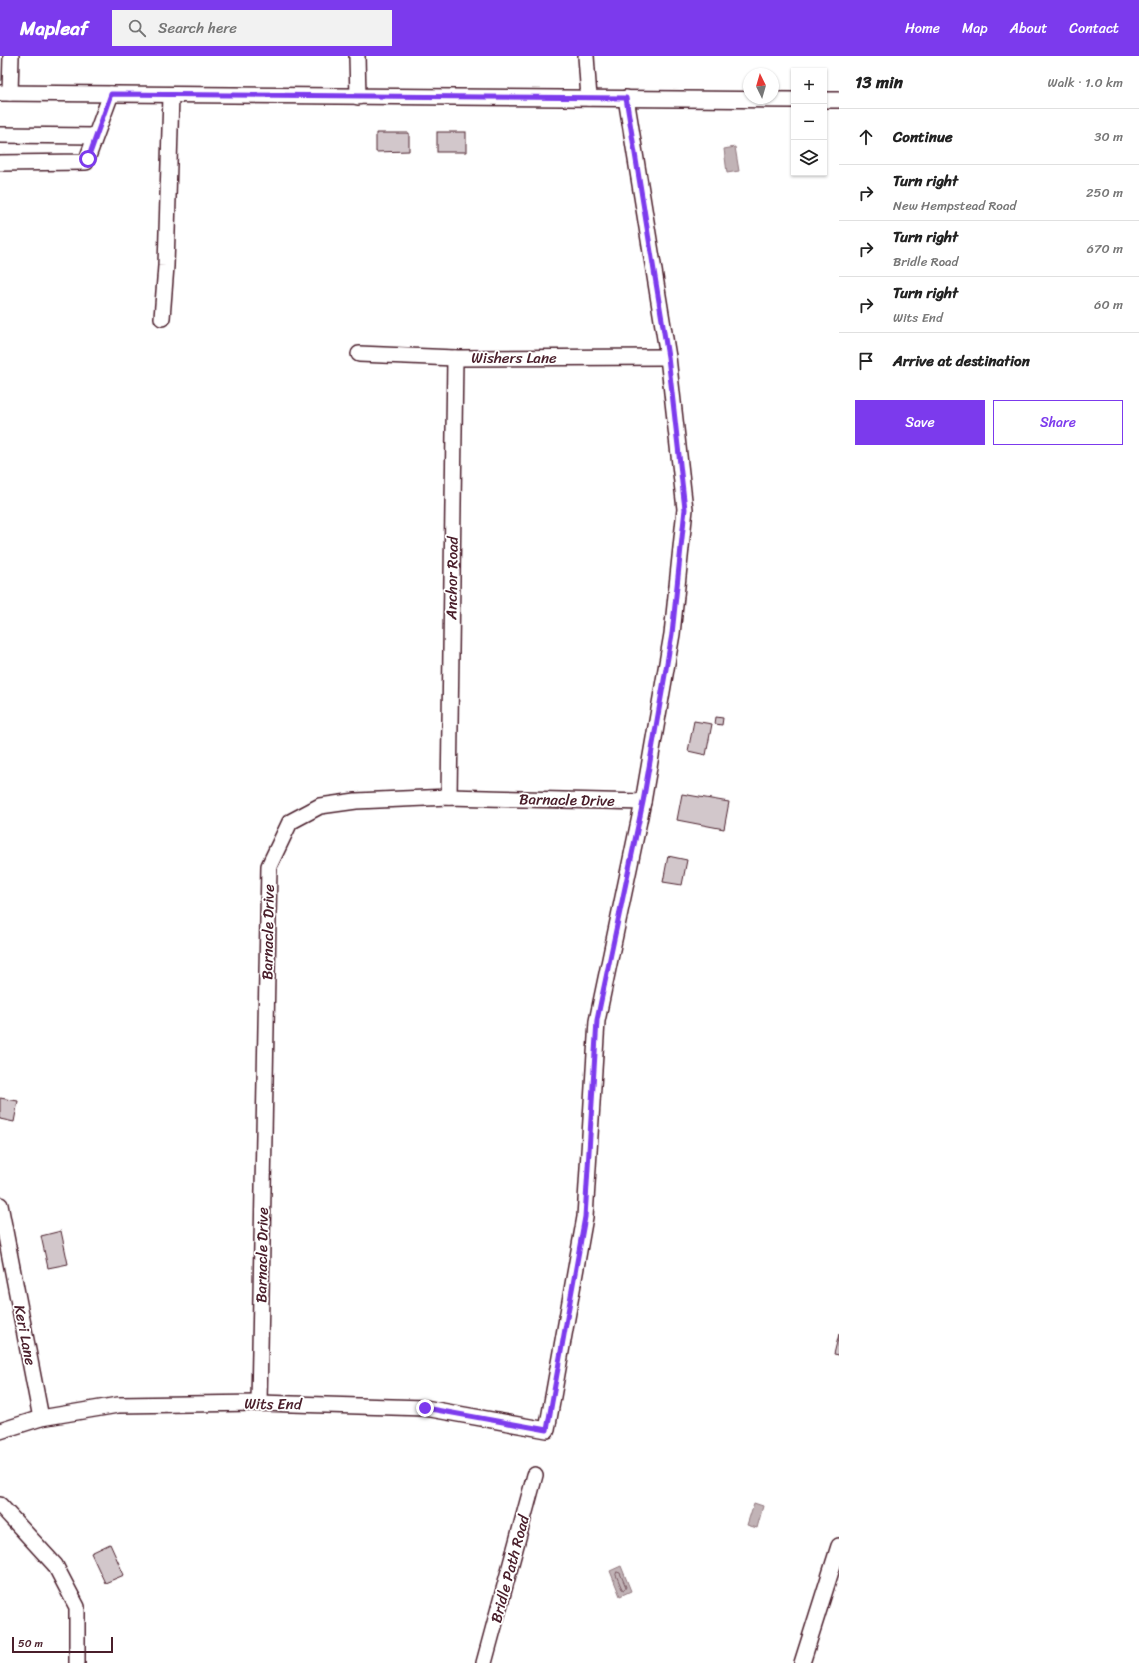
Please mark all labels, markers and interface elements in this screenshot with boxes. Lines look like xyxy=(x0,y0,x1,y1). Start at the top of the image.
search box xyxy=(112,10,392,46)
text: Mapleaf xyxy=(20,12,88,45)
text: Search here xyxy=(158,15,237,41)
text: Home xyxy=(905,16,940,41)
text: Map xyxy=(962,16,988,41)
text: About xyxy=(1010,16,1047,41)
text: Contact xyxy=(1069,16,1119,41)
icon: search xyxy=(126,17,148,39)
text: 13 min xyxy=(855,67,903,97)
north arrow xyxy=(743,68,779,104)
map controls xyxy=(791,68,827,176)
button: + xyxy=(791,68,827,104)
text: Walk · 1.0 km xyxy=(1048,71,1123,94)
button: − xyxy=(791,104,827,140)
text: Continue xyxy=(893,124,953,150)
text: 30 m xyxy=(1094,125,1123,148)
icon: ahead xyxy=(855,126,877,148)
button: layers xyxy=(791,140,827,176)
route start xyxy=(79,150,97,168)
text: Turn right xyxy=(893,168,958,194)
text: 250 m xyxy=(1086,181,1123,204)
icon: right xyxy=(855,182,877,204)
text: New Hempstead Road xyxy=(893,194,1016,217)
text: Turn right xyxy=(893,224,958,250)
text: 670 m xyxy=(1087,237,1123,260)
icon: right xyxy=(855,238,877,260)
text: Bridle Road xyxy=(893,250,958,273)
text: Turn right xyxy=(893,280,958,306)
text: 60 m xyxy=(1094,293,1123,316)
icon: right xyxy=(855,294,877,316)
text: Wits End xyxy=(893,306,943,329)
street label: Wishers Lane xyxy=(471,345,557,371)
text: Arrive at destination xyxy=(893,348,1030,374)
icon: arrive xyxy=(855,350,877,372)
button: Save xyxy=(855,400,985,445)
button: Share xyxy=(993,400,1123,445)
street label: Anchor Road xyxy=(438,535,466,621)
street label: Barnacle Drive xyxy=(519,786,615,814)
street label: Barnacle Drive xyxy=(254,884,282,980)
street label: Barnacle Drive xyxy=(248,1207,276,1303)
street label: Keri Lane xyxy=(6,1302,44,1368)
street label: Wits End xyxy=(244,1391,303,1418)
route end xyxy=(416,1399,434,1417)
street label: Bridle Path Road xyxy=(483,1511,537,1626)
text: 50 m xyxy=(18,1634,43,1653)
scale bar xyxy=(12,1635,113,1654)

